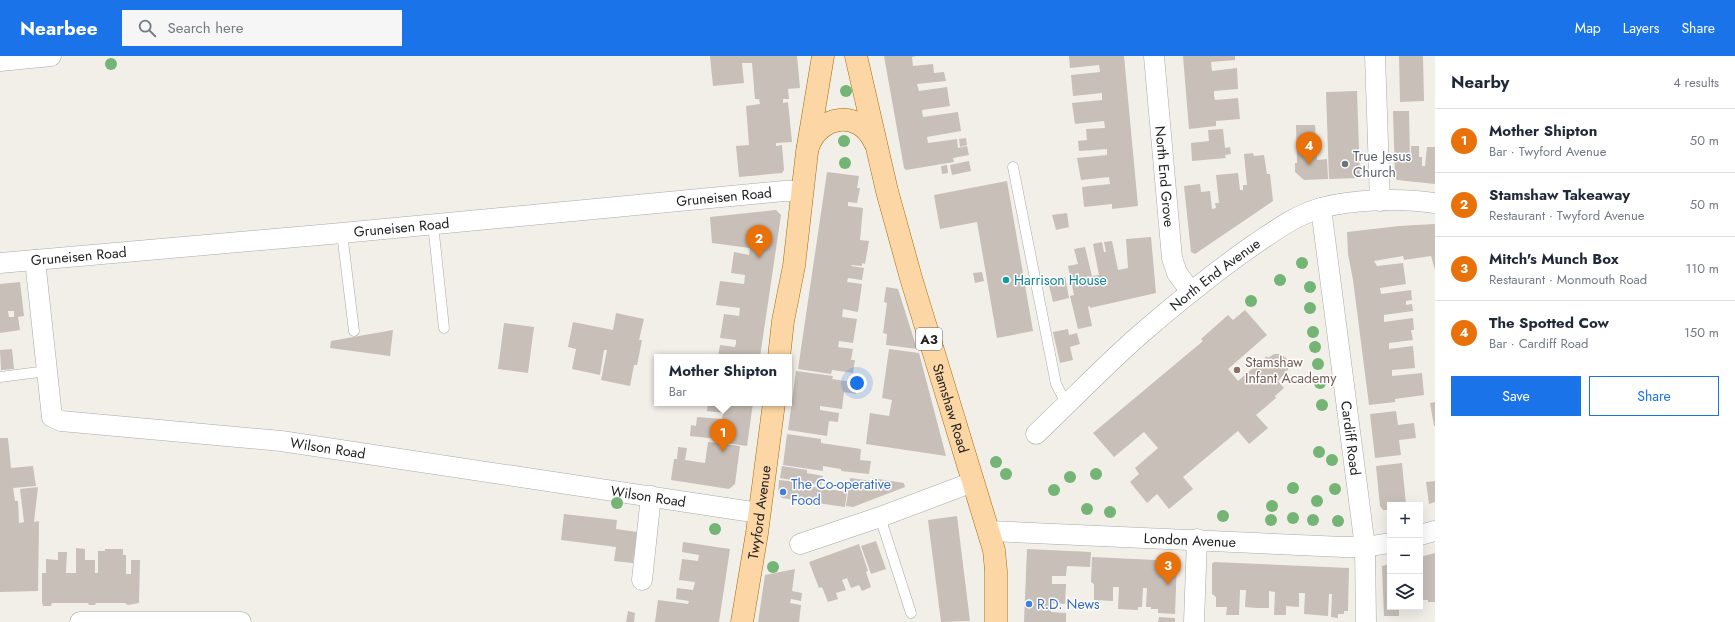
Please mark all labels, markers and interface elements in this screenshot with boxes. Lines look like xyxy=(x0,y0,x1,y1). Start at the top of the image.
search box xyxy=(122,10,402,46)
text: Nearbee xyxy=(20,15,98,42)
icon: search xyxy=(136,17,158,39)
text: Search here xyxy=(168,17,243,39)
text: Map xyxy=(1575,18,1601,38)
text: Layers xyxy=(1623,18,1659,38)
text: Share xyxy=(1681,18,1715,38)
text: Nearby xyxy=(1451,70,1509,94)
text: 4 results xyxy=(1673,73,1719,92)
text: Mother Shipton xyxy=(1489,120,1597,142)
street label: North End Grove xyxy=(1150,125,1179,228)
text: 1 xyxy=(1461,131,1467,150)
text: 50 m xyxy=(1690,131,1719,150)
pin: 4 xyxy=(1296,132,1322,165)
text: Bar · Twyford Avenue xyxy=(1489,142,1606,161)
place label: True Jesus Church xyxy=(1353,146,1412,182)
marker: True Jesus Church xyxy=(1340,159,1350,169)
street label: Gruneisen Road xyxy=(675,182,773,211)
text: Stamshaw Takeaway xyxy=(1489,184,1630,206)
text: 2 xyxy=(1460,195,1468,214)
text: 50 m xyxy=(1690,195,1719,214)
text: Restaurant · Twyford Avenue xyxy=(1489,206,1644,225)
street label: Gruneisen Road xyxy=(353,213,450,242)
pin: 2 xyxy=(746,225,772,258)
street label: North End Avenue xyxy=(1165,233,1264,315)
street label: Gruneisen Road xyxy=(30,242,127,270)
text: Mitch's Munch Box xyxy=(1489,248,1619,270)
text: 3 xyxy=(1460,259,1468,278)
text: 110 m xyxy=(1685,259,1719,278)
place label: Harrison House xyxy=(1014,270,1107,290)
text: Restaurant · Monmouth Road xyxy=(1489,270,1647,289)
marker: Harrison House xyxy=(1001,275,1011,285)
text: The Spotted Cow xyxy=(1489,312,1609,334)
text: 4 xyxy=(1459,323,1469,342)
text: 150 m xyxy=(1684,323,1719,342)
road number: A3 xyxy=(916,328,942,350)
text: Bar · Cardiff Road xyxy=(1489,334,1588,353)
place label: Stamshaw Infant Academy xyxy=(1245,352,1337,388)
popup xyxy=(654,354,792,406)
text: Mother Shipton xyxy=(669,360,777,382)
street label: Stamshaw Road xyxy=(928,361,974,455)
marker: Stamshaw Infant Academy xyxy=(1232,365,1242,375)
your location xyxy=(847,373,867,393)
button: Save xyxy=(1451,376,1581,416)
button: Share xyxy=(1589,376,1719,416)
text: Bar xyxy=(669,382,687,401)
street label: Cardiff Road xyxy=(1336,399,1366,477)
pin: 1 xyxy=(710,419,736,452)
street label: Wilson Road xyxy=(289,433,367,464)
street label: Twyford Avenue xyxy=(743,464,776,561)
place label: The Co-operative Food xyxy=(791,474,891,510)
street label: Wilson Road xyxy=(609,481,687,512)
marker: The Co-operative Food xyxy=(778,487,788,497)
map controls xyxy=(1387,502,1423,610)
button: + xyxy=(1387,502,1423,538)
street label: London Avenue xyxy=(1143,528,1236,552)
button: − xyxy=(1387,538,1423,574)
pin: 3 xyxy=(1155,552,1181,585)
button: layers xyxy=(1387,574,1423,610)
place label: R.D. News xyxy=(1037,594,1100,614)
marker: R.D. News xyxy=(1024,599,1034,609)

